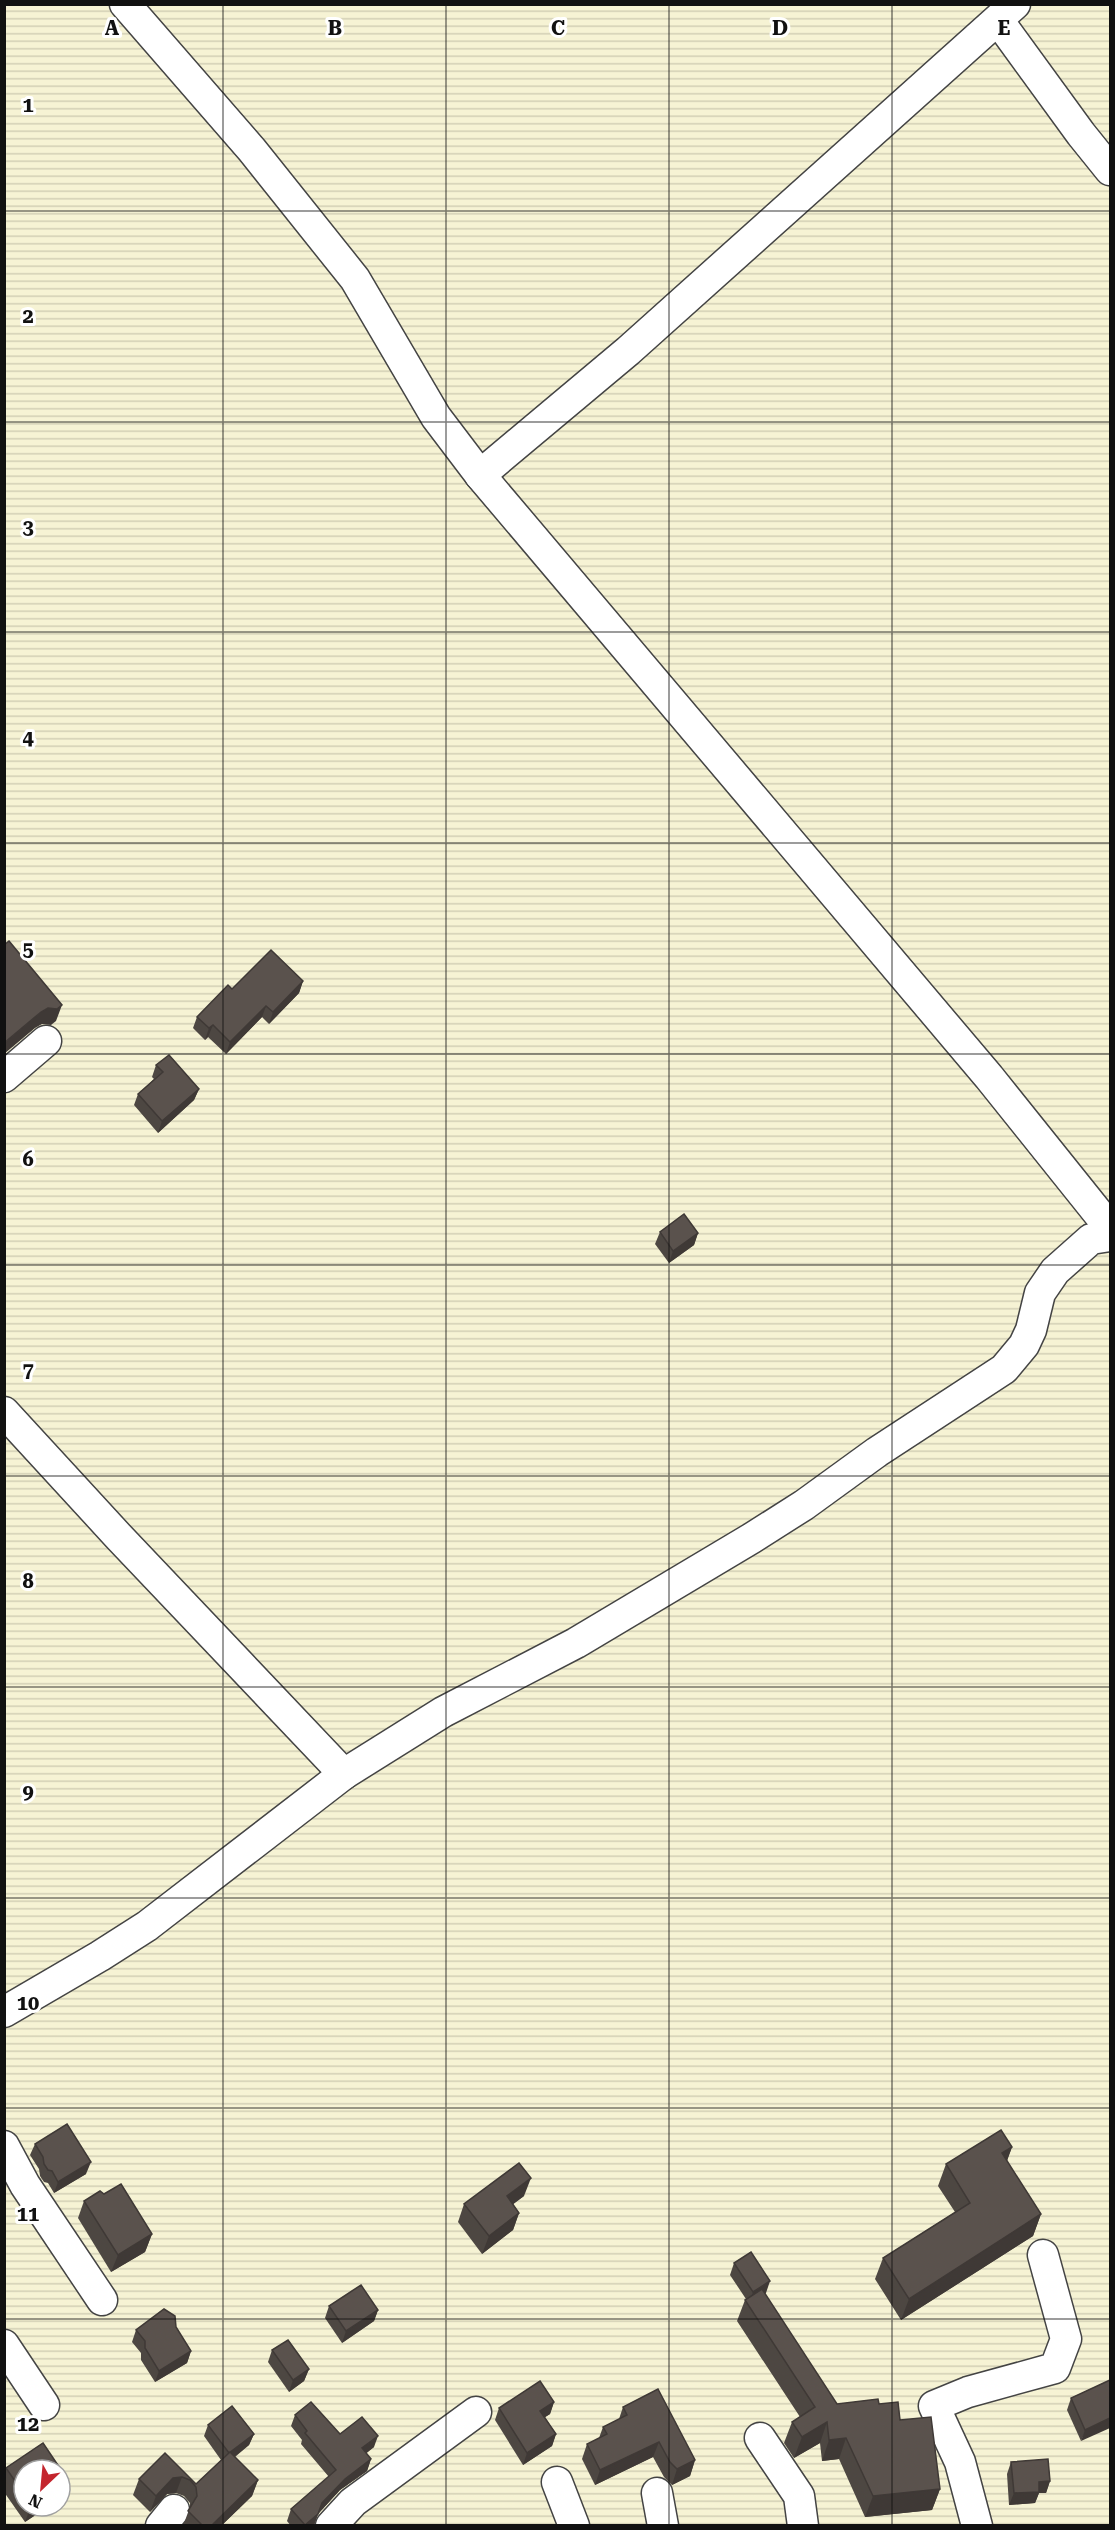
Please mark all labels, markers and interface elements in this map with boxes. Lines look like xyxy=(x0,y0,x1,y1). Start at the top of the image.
text: A xyxy=(105,16,120,40)
text: B xyxy=(328,16,342,40)
text: C xyxy=(551,16,565,40)
text: D xyxy=(772,16,788,40)
text: E xyxy=(998,16,1011,40)
text: 1 xyxy=(22,93,34,117)
text: 2 xyxy=(22,304,34,328)
text: 3 xyxy=(22,515,34,539)
text: 4 xyxy=(22,726,34,750)
text: 5 xyxy=(22,937,34,961)
text: 6 xyxy=(22,1147,34,1171)
text: 7 xyxy=(22,1358,34,1382)
text: 8 xyxy=(22,1569,34,1593)
text: 9 xyxy=(22,1780,34,1804)
text: 10 xyxy=(17,1991,39,2015)
text: 11 xyxy=(17,2202,39,2226)
text: 12 xyxy=(17,2412,39,2436)
north arrow xyxy=(12,2458,72,2518)
text: N xyxy=(26,2490,45,2512)

